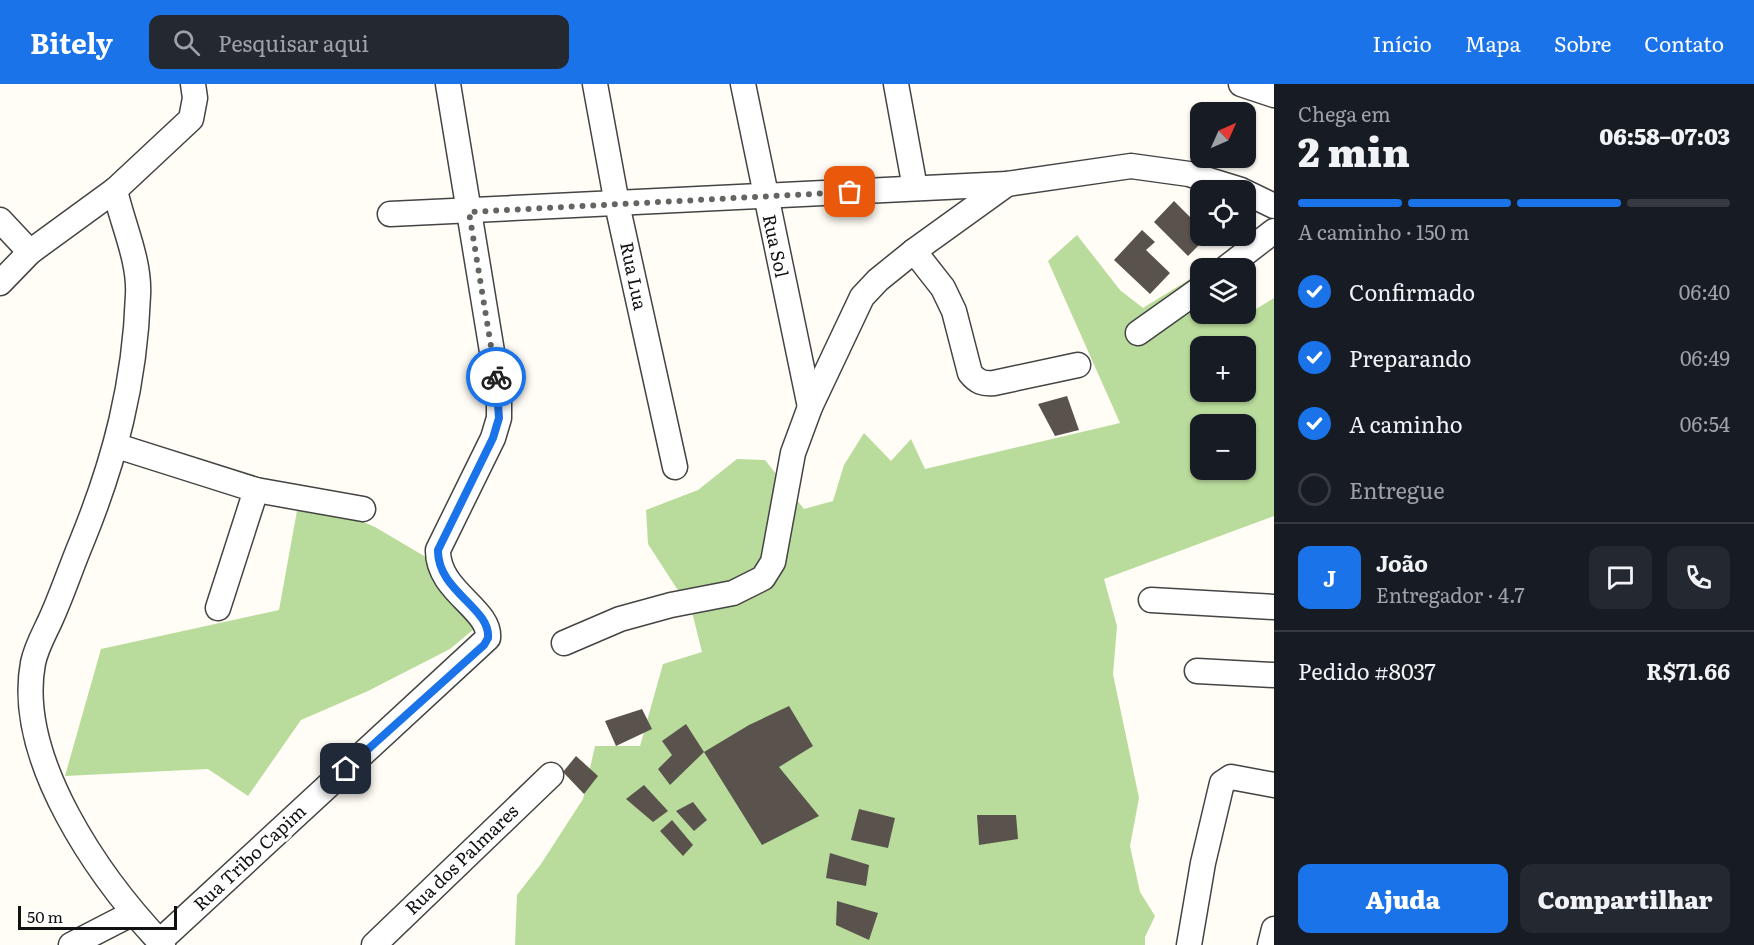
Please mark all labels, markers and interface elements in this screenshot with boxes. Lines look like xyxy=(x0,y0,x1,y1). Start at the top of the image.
search box xyxy=(149,15,569,69)
text: Bitely xyxy=(30,21,113,63)
icon: search xyxy=(170,26,203,59)
text: Pesquisar aqui xyxy=(218,26,369,59)
text: Início xyxy=(1373,27,1432,58)
text: Mapa xyxy=(1465,27,1521,58)
text: Sobre xyxy=(1554,27,1611,58)
text: Contato xyxy=(1644,27,1724,58)
text: Chega em xyxy=(1298,98,1391,128)
north arrow xyxy=(1190,102,1256,168)
map controls xyxy=(1190,102,1256,480)
text: 06:58–07:03 xyxy=(1599,119,1730,152)
text: 2 min xyxy=(1298,121,1410,179)
pin xyxy=(824,166,875,217)
icon: bag xyxy=(833,175,866,208)
button: locate xyxy=(1190,180,1256,246)
street label: Rua Sol xyxy=(757,212,796,280)
text: A caminho · 150 m xyxy=(1298,216,1469,246)
street label: Rua Lua xyxy=(614,239,655,313)
button: layers xyxy=(1190,258,1256,324)
icon: check xyxy=(1298,275,1331,308)
text: Confirmado xyxy=(1349,275,1475,308)
text: 06:40 xyxy=(1679,276,1730,306)
button: + xyxy=(1190,336,1256,402)
icon: check xyxy=(1298,341,1331,374)
text: Preparando xyxy=(1349,341,1471,374)
text: 06:49 xyxy=(1680,342,1730,372)
courier xyxy=(466,347,526,407)
icon: bike xyxy=(480,361,513,394)
icon: check xyxy=(1298,407,1331,440)
text: A caminho xyxy=(1349,407,1463,440)
text: 06:54 xyxy=(1680,408,1730,438)
button: − xyxy=(1190,414,1256,480)
text: Entregue xyxy=(1349,473,1445,506)
text: João xyxy=(1376,546,1428,579)
button: chat xyxy=(1589,546,1652,609)
button: phone xyxy=(1667,546,1730,609)
text: J xyxy=(1323,561,1336,594)
text: Entregador · 4.7 xyxy=(1376,579,1525,609)
text: Pedido #8037 xyxy=(1298,654,1436,687)
text: R$71.66 xyxy=(1646,654,1730,687)
pin xyxy=(320,743,371,794)
icon: home xyxy=(329,752,362,785)
street label: Rua Tribo Capim xyxy=(187,797,311,916)
street label: Rua dos Palmares xyxy=(398,798,524,920)
button: Ajuda xyxy=(1298,864,1508,933)
button: Compartilhar xyxy=(1520,864,1730,933)
scale bar xyxy=(18,903,177,930)
text: 50 m xyxy=(27,904,63,928)

